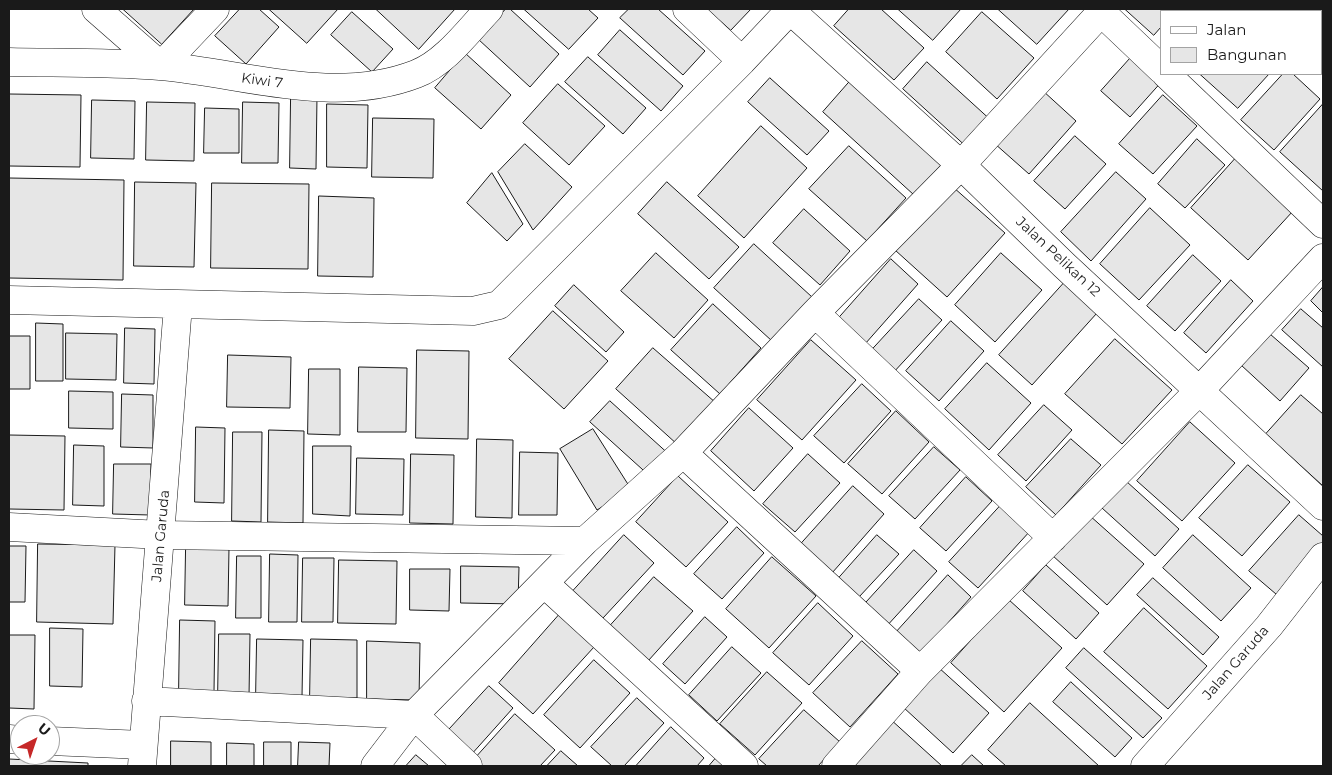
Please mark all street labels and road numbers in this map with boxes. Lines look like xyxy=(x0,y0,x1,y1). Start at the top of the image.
street label: Kiwi 7 xyxy=(240,70,284,92)
street label: Jalan Pelikan 12 xyxy=(1012,214,1104,300)
street label: Jalan Garuda xyxy=(149,489,173,583)
street label: Jalan Garuda xyxy=(1199,623,1273,703)

